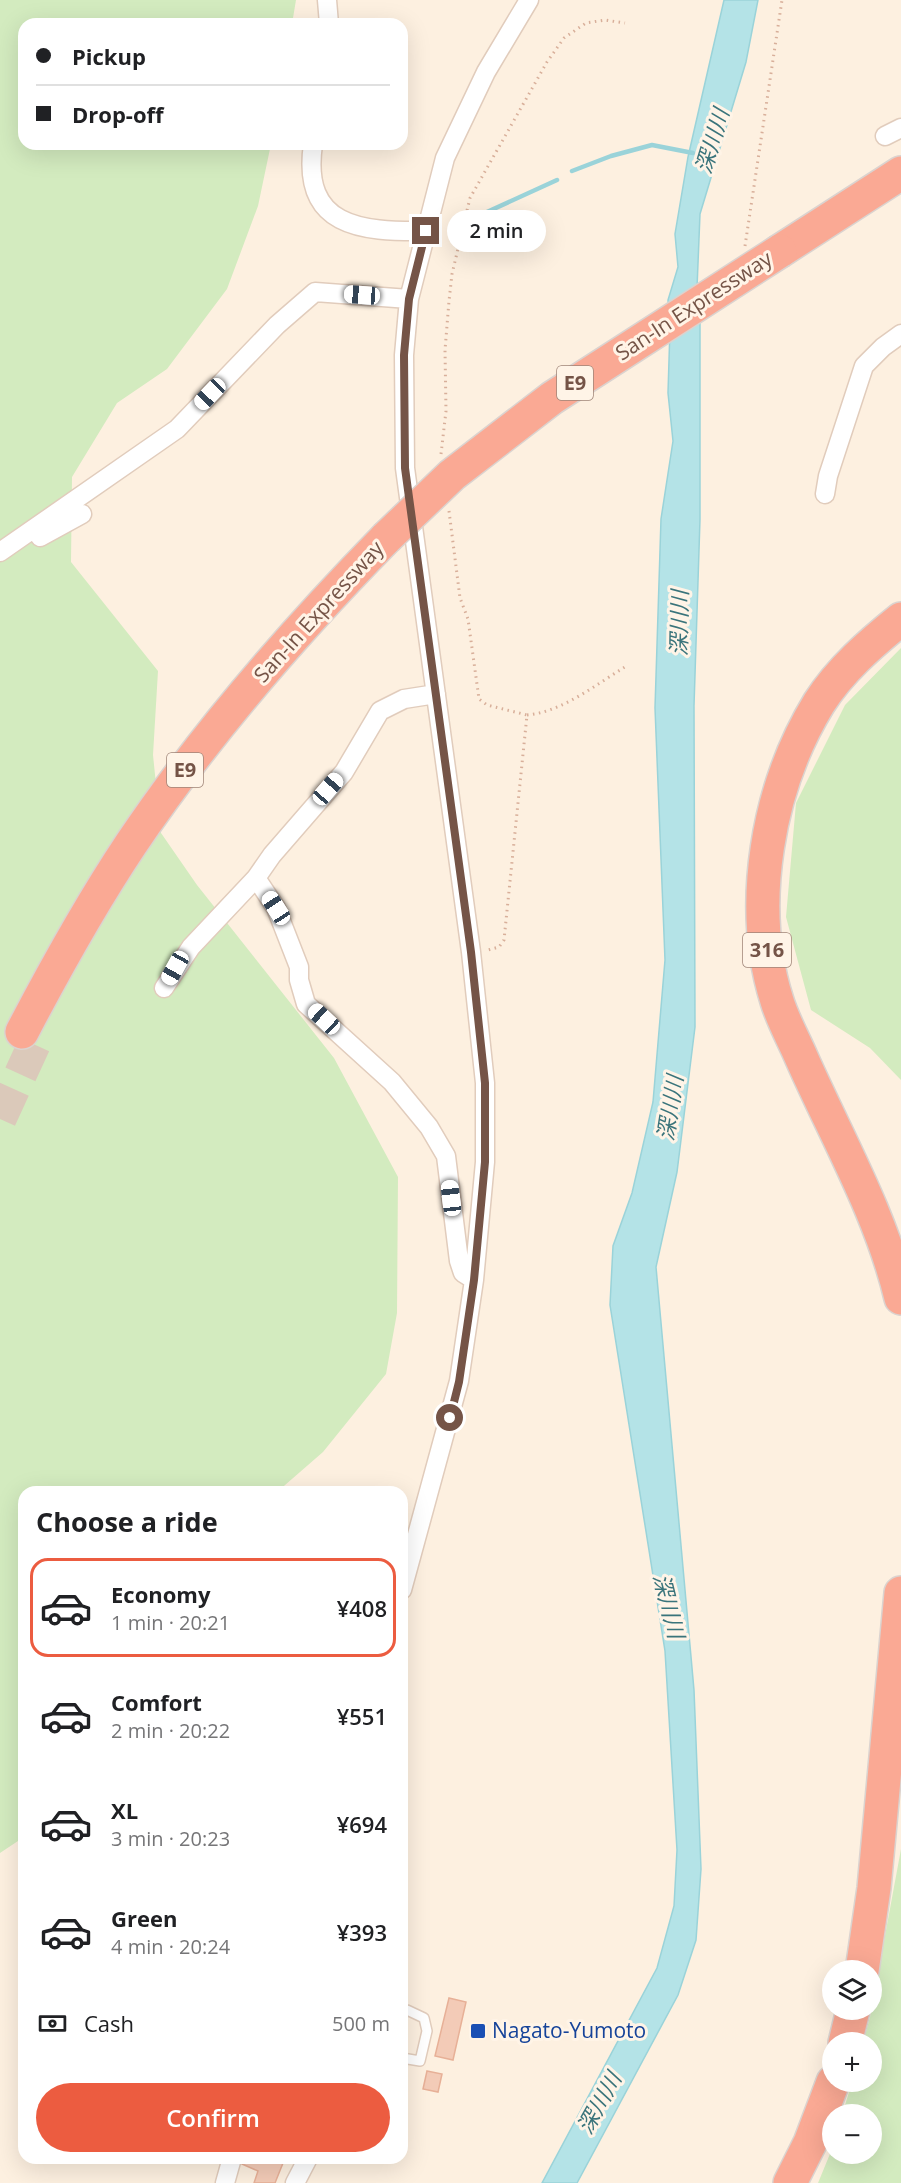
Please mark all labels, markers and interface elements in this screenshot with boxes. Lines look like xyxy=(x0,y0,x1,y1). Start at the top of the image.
text: Pickup xyxy=(72,41,146,71)
text: Drop-off xyxy=(72,99,164,129)
water label: 深川川 xyxy=(687,103,736,177)
callout: 2 min xyxy=(447,210,546,252)
route end xyxy=(412,217,439,244)
text: 2 min xyxy=(470,217,524,244)
street label: San-In Expressway xyxy=(610,244,778,366)
car xyxy=(343,285,381,305)
road number: E9 xyxy=(557,366,593,400)
car xyxy=(191,375,229,413)
street label: San-In Expressway xyxy=(247,534,390,688)
water label: 深川川 xyxy=(662,588,694,656)
road number: E9 xyxy=(167,753,203,787)
car xyxy=(309,770,347,808)
car xyxy=(259,888,293,928)
road number: 316 xyxy=(743,933,791,967)
car xyxy=(158,948,192,988)
car xyxy=(305,1000,343,1038)
water label: 深川川 xyxy=(649,1071,689,1143)
car xyxy=(440,1179,462,1217)
route start xyxy=(436,1404,463,1431)
text: Choose a ride xyxy=(36,1503,218,1540)
water label: 深川川 xyxy=(647,1570,693,1643)
text: Economy xyxy=(111,1579,210,1609)
icon: car xyxy=(39,1581,93,1635)
text: ¥408 xyxy=(337,1593,387,1623)
text: 1 min · 20:21 xyxy=(111,1609,230,1636)
text: Comfort xyxy=(111,1687,202,1717)
icon: car xyxy=(39,1689,93,1743)
text: ¥551 xyxy=(337,1701,387,1731)
text: 2 min · 20:22 xyxy=(111,1717,230,1744)
text: XL xyxy=(111,1795,138,1825)
icon: car xyxy=(39,1797,93,1851)
text: ¥694 xyxy=(337,1809,387,1839)
text: 3 min · 20:23 xyxy=(111,1825,230,1852)
text: Green xyxy=(111,1903,177,1933)
icon: car xyxy=(39,1905,93,1959)
text: ¥393 xyxy=(337,1917,387,1947)
text: 4 min · 20:24 xyxy=(111,1933,230,1960)
map controls xyxy=(822,1960,882,2164)
button: layers xyxy=(822,1960,882,2020)
icon: cash xyxy=(36,2007,69,2040)
text: Cash xyxy=(84,2008,134,2038)
text: 500 m xyxy=(332,2010,390,2037)
place label: Nagato-Yumoto xyxy=(492,2016,646,2044)
marker: Nagato-Yumoto xyxy=(469,2022,487,2040)
button: + xyxy=(822,2032,882,2092)
water label: 深川川 xyxy=(569,2065,628,2139)
button: Confirm xyxy=(36,2083,390,2152)
button: − xyxy=(822,2104,882,2164)

